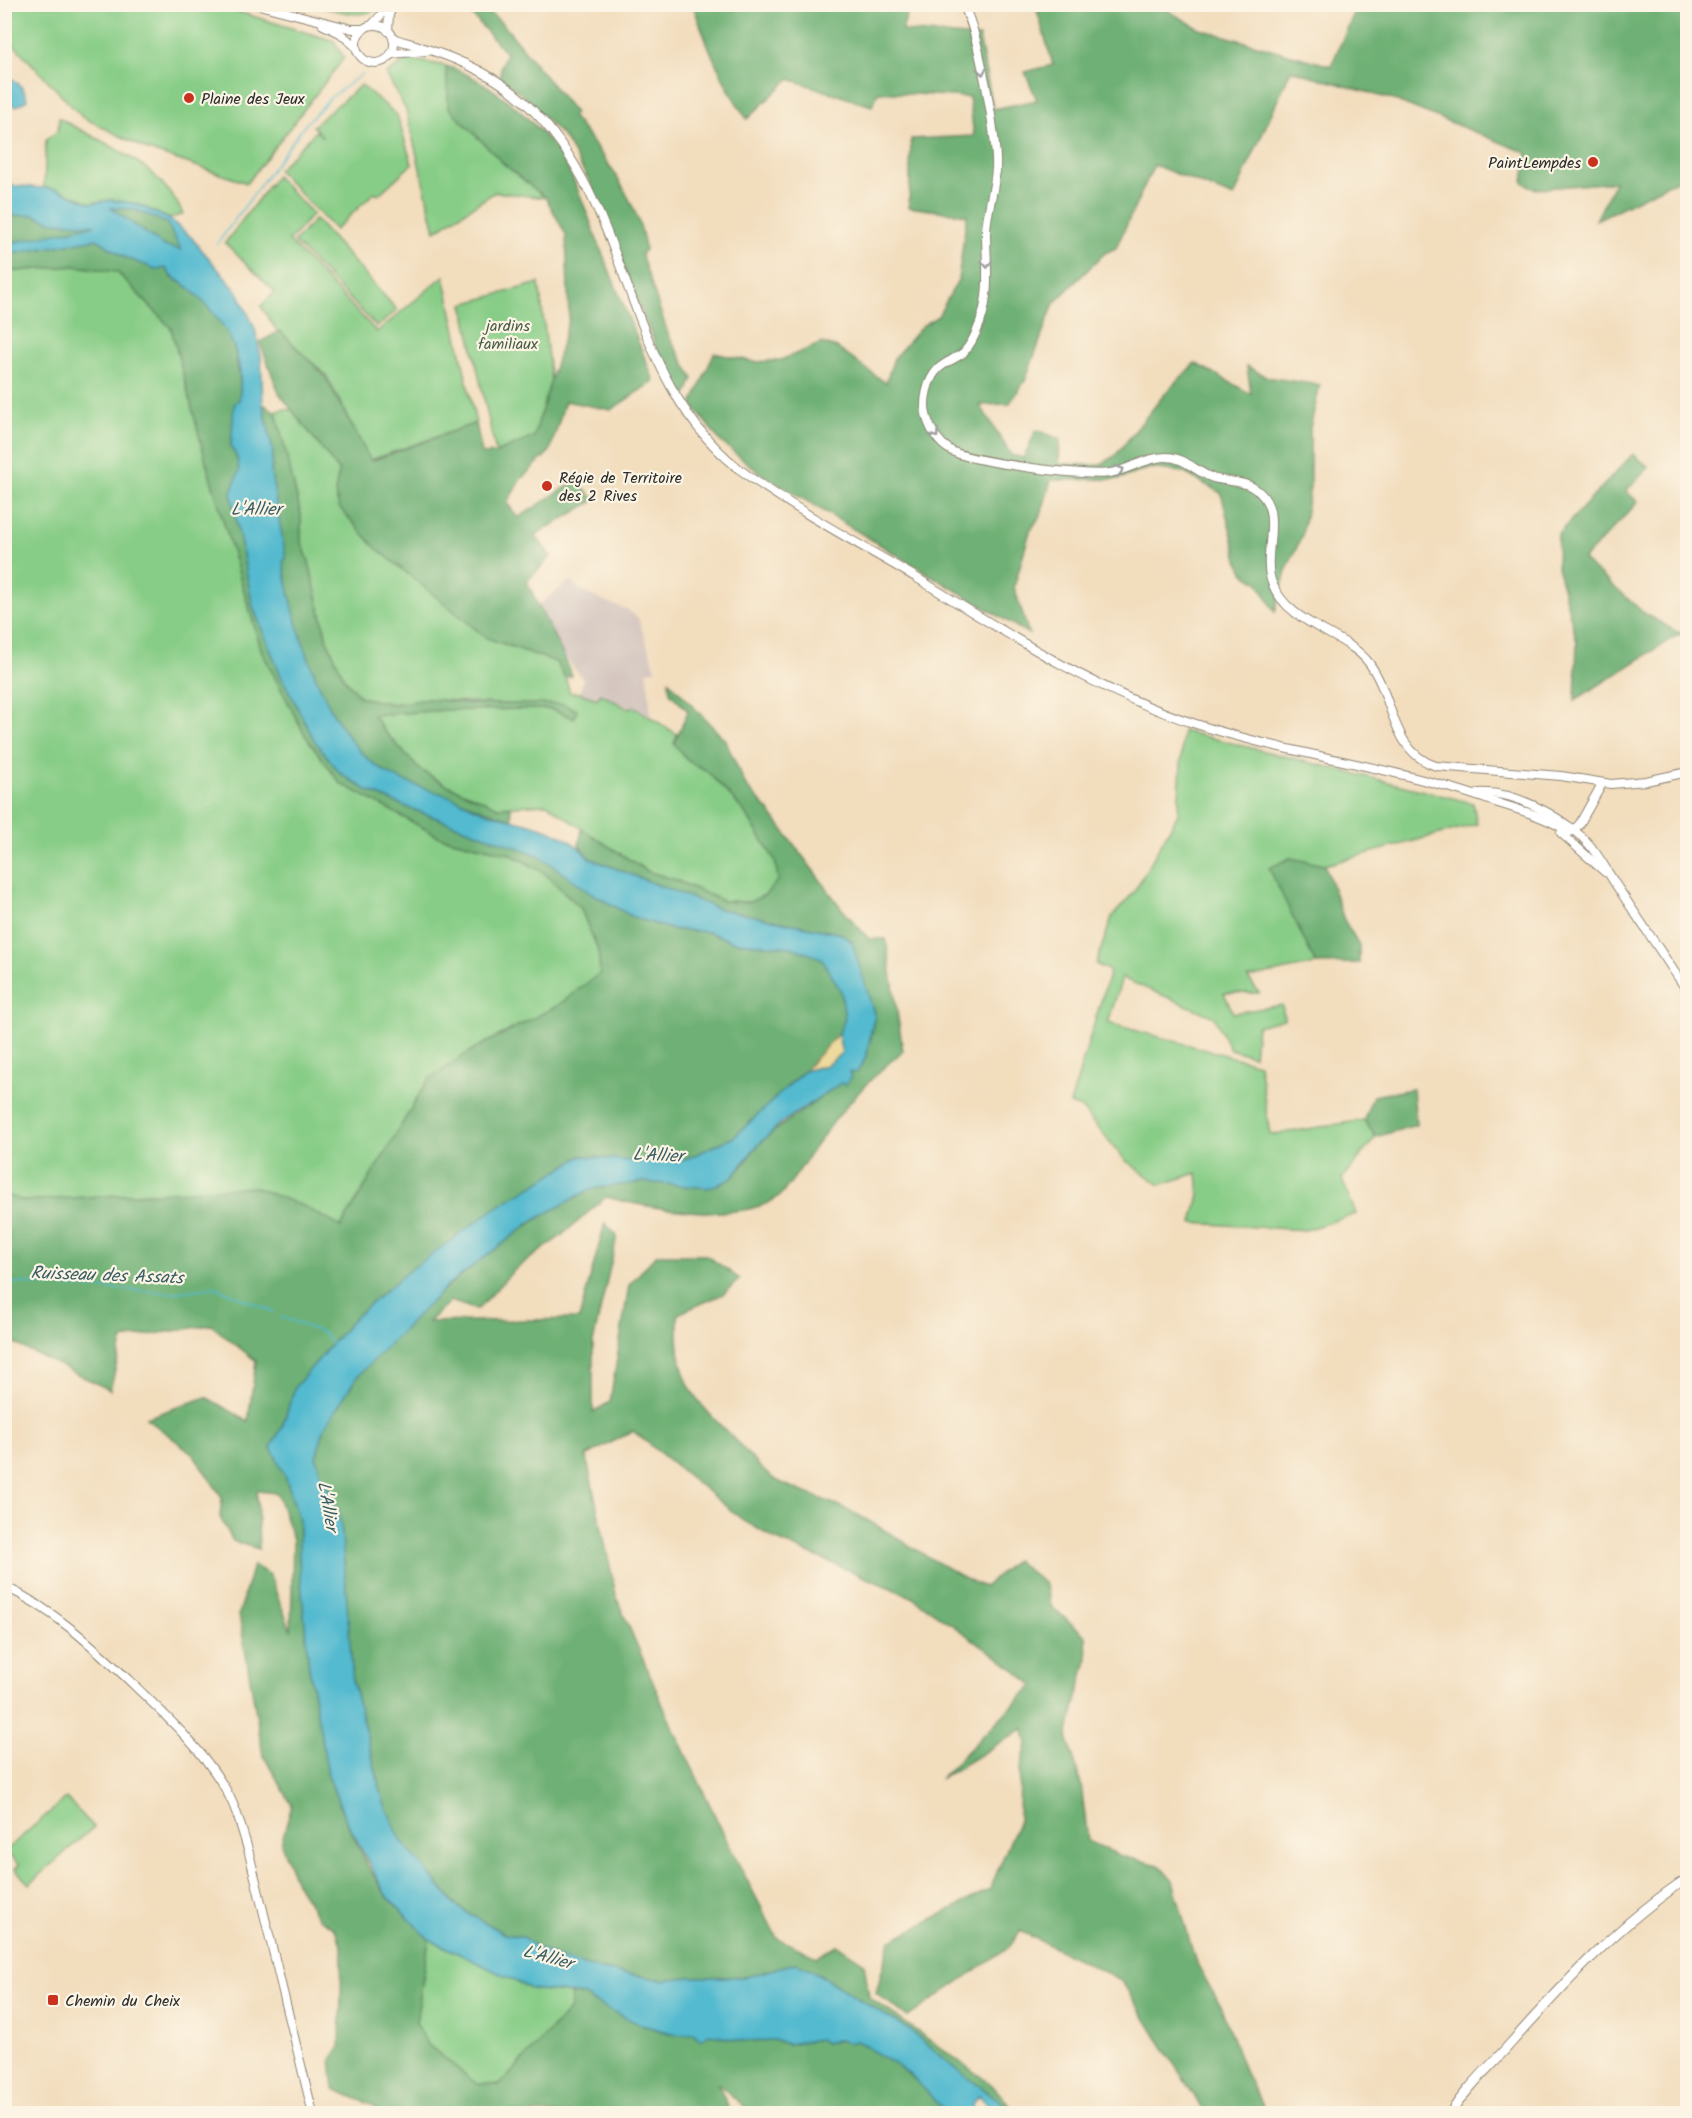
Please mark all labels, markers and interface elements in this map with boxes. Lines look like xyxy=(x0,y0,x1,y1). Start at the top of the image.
one-way arrow xyxy=(975,66,988,76)
place label: Plaine des Jeux xyxy=(201,87,306,112)
marker: Plaine des Jeux xyxy=(182,91,196,105)
place label: PaintLempdes xyxy=(1488,151,1581,176)
marker: PaintLempdes xyxy=(1586,155,1600,169)
one-way arrow xyxy=(981,260,994,269)
park label: jardins familiaux xyxy=(478,314,539,357)
one-way arrow xyxy=(928,428,940,438)
one-way arrow xyxy=(1114,465,1125,477)
place label: Régie de Territoire des 2 Rives xyxy=(559,466,682,509)
marker: Régie de Territoire des 2 Rives xyxy=(540,479,554,493)
water label: L'Allier xyxy=(231,496,285,525)
water label: L'Allier xyxy=(632,1141,688,1172)
water label: Ruisseau des Assats xyxy=(30,1259,186,1294)
water label: L'Allier xyxy=(308,1479,346,1538)
water label: L'Allier xyxy=(519,1938,580,1980)
place label: Chemin du Cheix xyxy=(65,1989,181,2014)
marker: Chemin du Cheix xyxy=(46,1993,60,2007)

